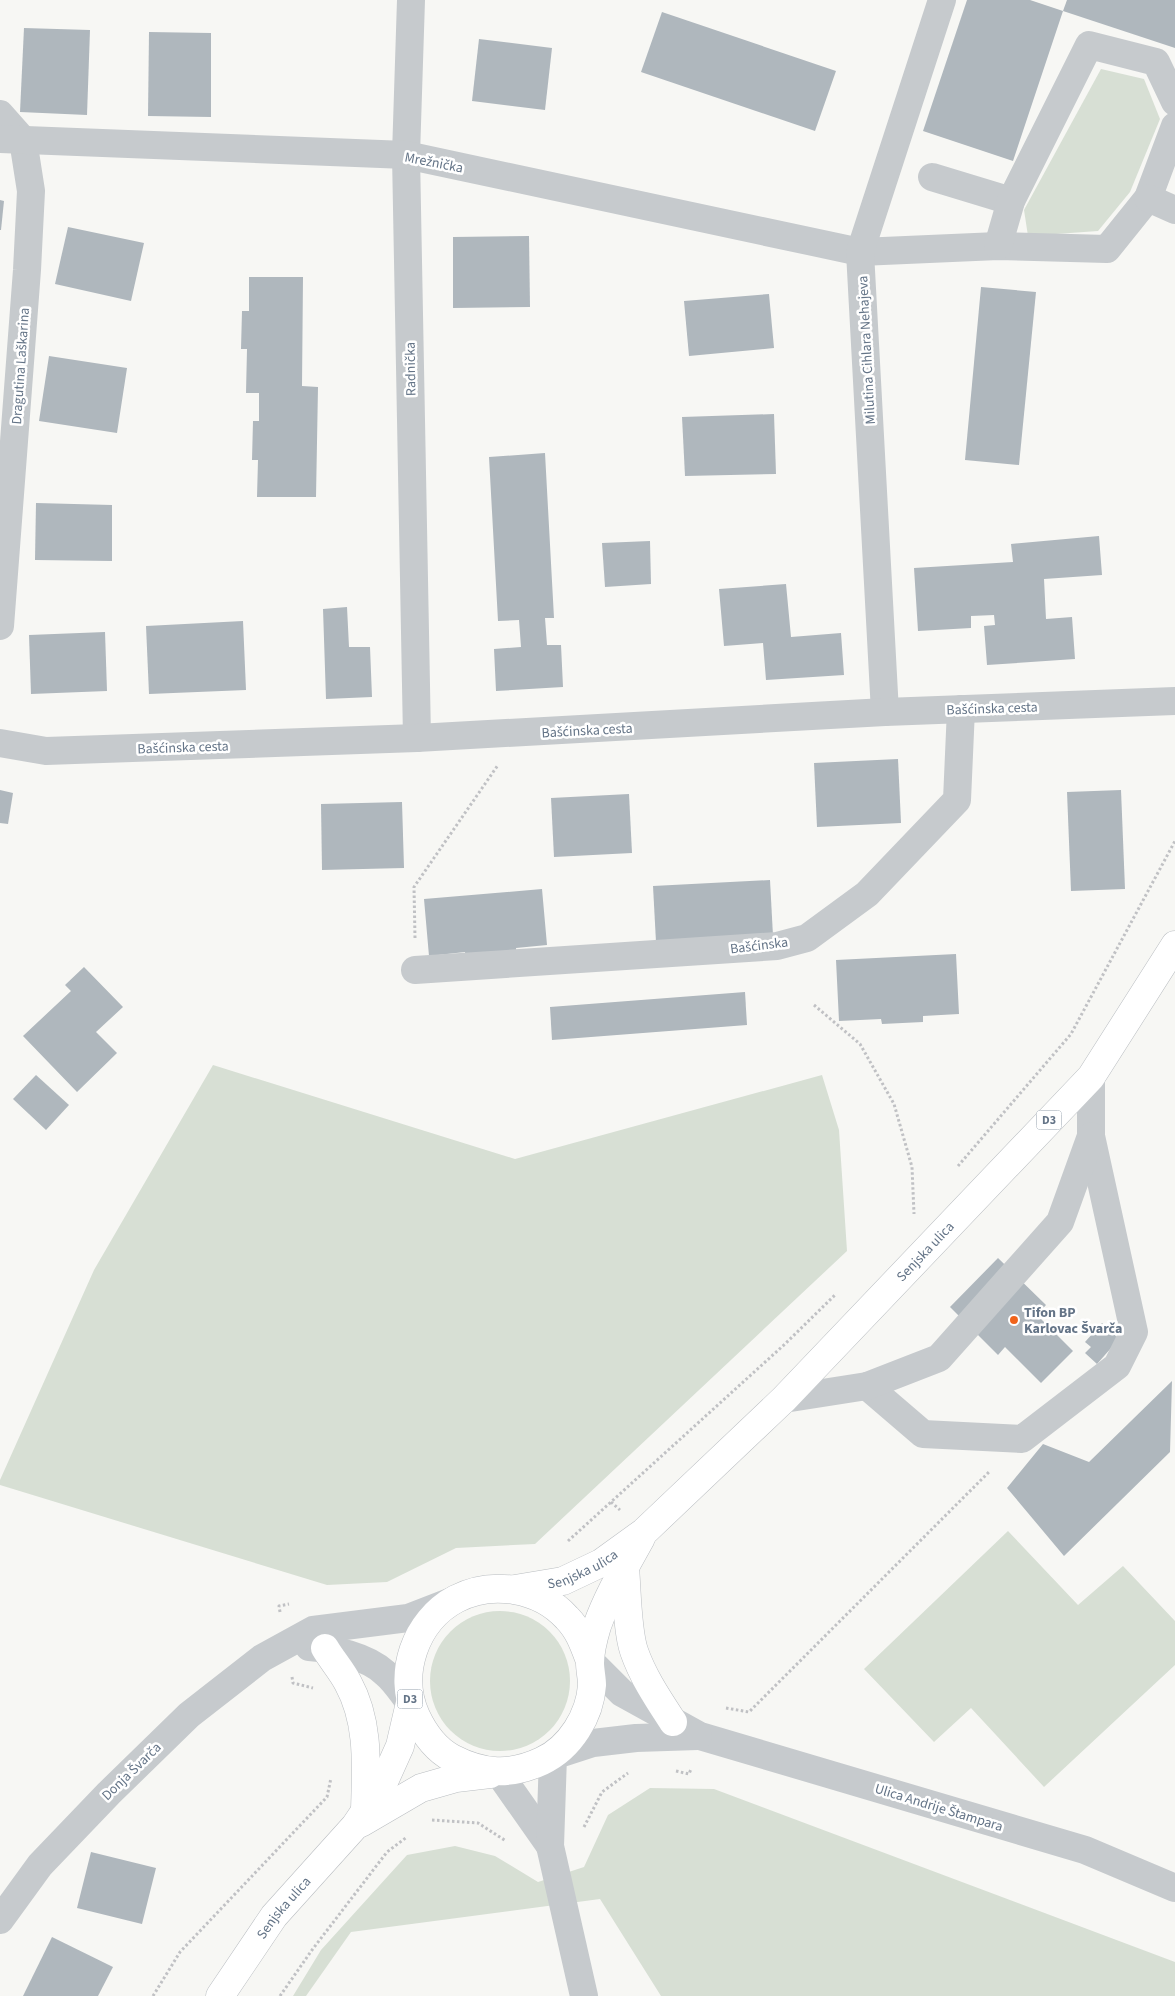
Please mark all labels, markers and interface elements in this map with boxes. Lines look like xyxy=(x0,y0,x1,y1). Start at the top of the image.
street label: Mrežnička xyxy=(403,148,465,178)
street label: Milutina Cihlara Nehajeva xyxy=(853,275,881,425)
street label: Dragutina Laškarina xyxy=(7,307,35,425)
street label: Radnička xyxy=(401,342,421,396)
street label: Bašćinska cesta xyxy=(946,697,1038,721)
street label: Bašćinska cesta xyxy=(541,719,633,743)
street label: Bašćinska cesta xyxy=(137,736,229,760)
street label: Bašćinska xyxy=(729,933,789,959)
road number: D3 xyxy=(1036,1110,1062,1130)
street label: Senjska ulica xyxy=(892,1217,959,1286)
place label: Tifon BP Karlovac Švarča xyxy=(1024,1303,1122,1339)
marker: Tifon BP Karlovac Švarča xyxy=(1008,1314,1020,1326)
street label: Senjska ulica xyxy=(546,1545,622,1594)
road number: D3 xyxy=(398,1690,422,1708)
street label: Donja Švarča xyxy=(97,1738,166,1805)
street label: Ulica Andrije Štampara xyxy=(872,1779,1005,1837)
street label: Senjska ulica xyxy=(252,1872,316,1943)

